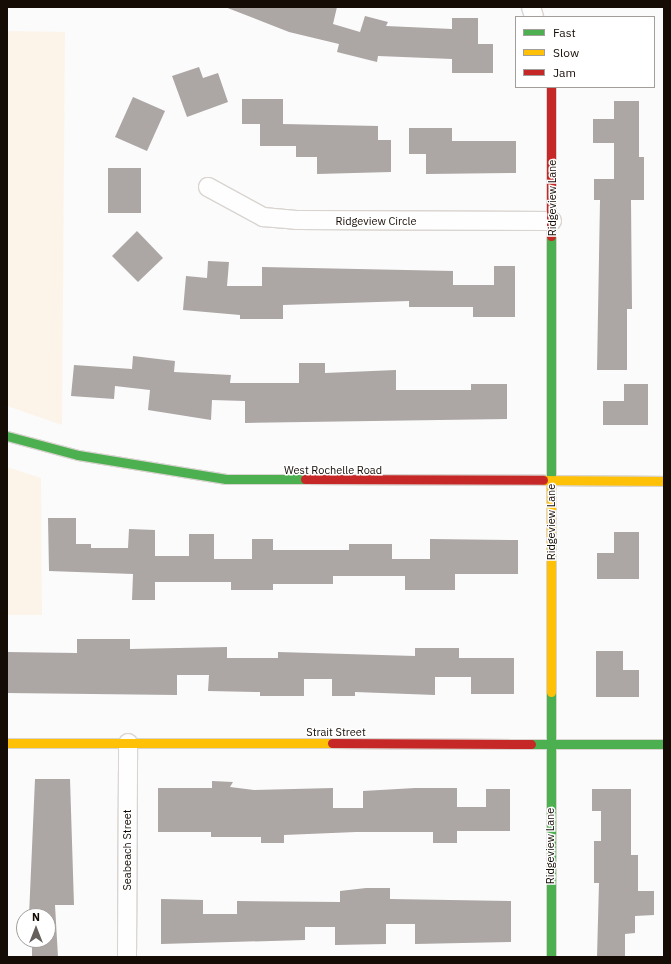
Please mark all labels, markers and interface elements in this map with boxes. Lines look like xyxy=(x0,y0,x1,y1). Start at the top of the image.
legend xyxy=(515,16,655,88)
text: Fast xyxy=(553,25,576,40)
text: Slow xyxy=(553,45,579,60)
text: Jam xyxy=(553,65,576,80)
street label: Ridgeview Lane xyxy=(545,160,559,236)
street label: Ridgeview Circle xyxy=(335,214,417,228)
street label: West Rochelle Road xyxy=(284,463,382,477)
street label: Ridgeview Lane xyxy=(544,484,558,560)
street label: Strait Street xyxy=(306,725,366,739)
street label: Ridgeview Lane xyxy=(543,808,557,884)
street label: Seabeach Street xyxy=(120,809,134,891)
north arrow xyxy=(16,908,56,948)
text: N xyxy=(32,910,40,924)

